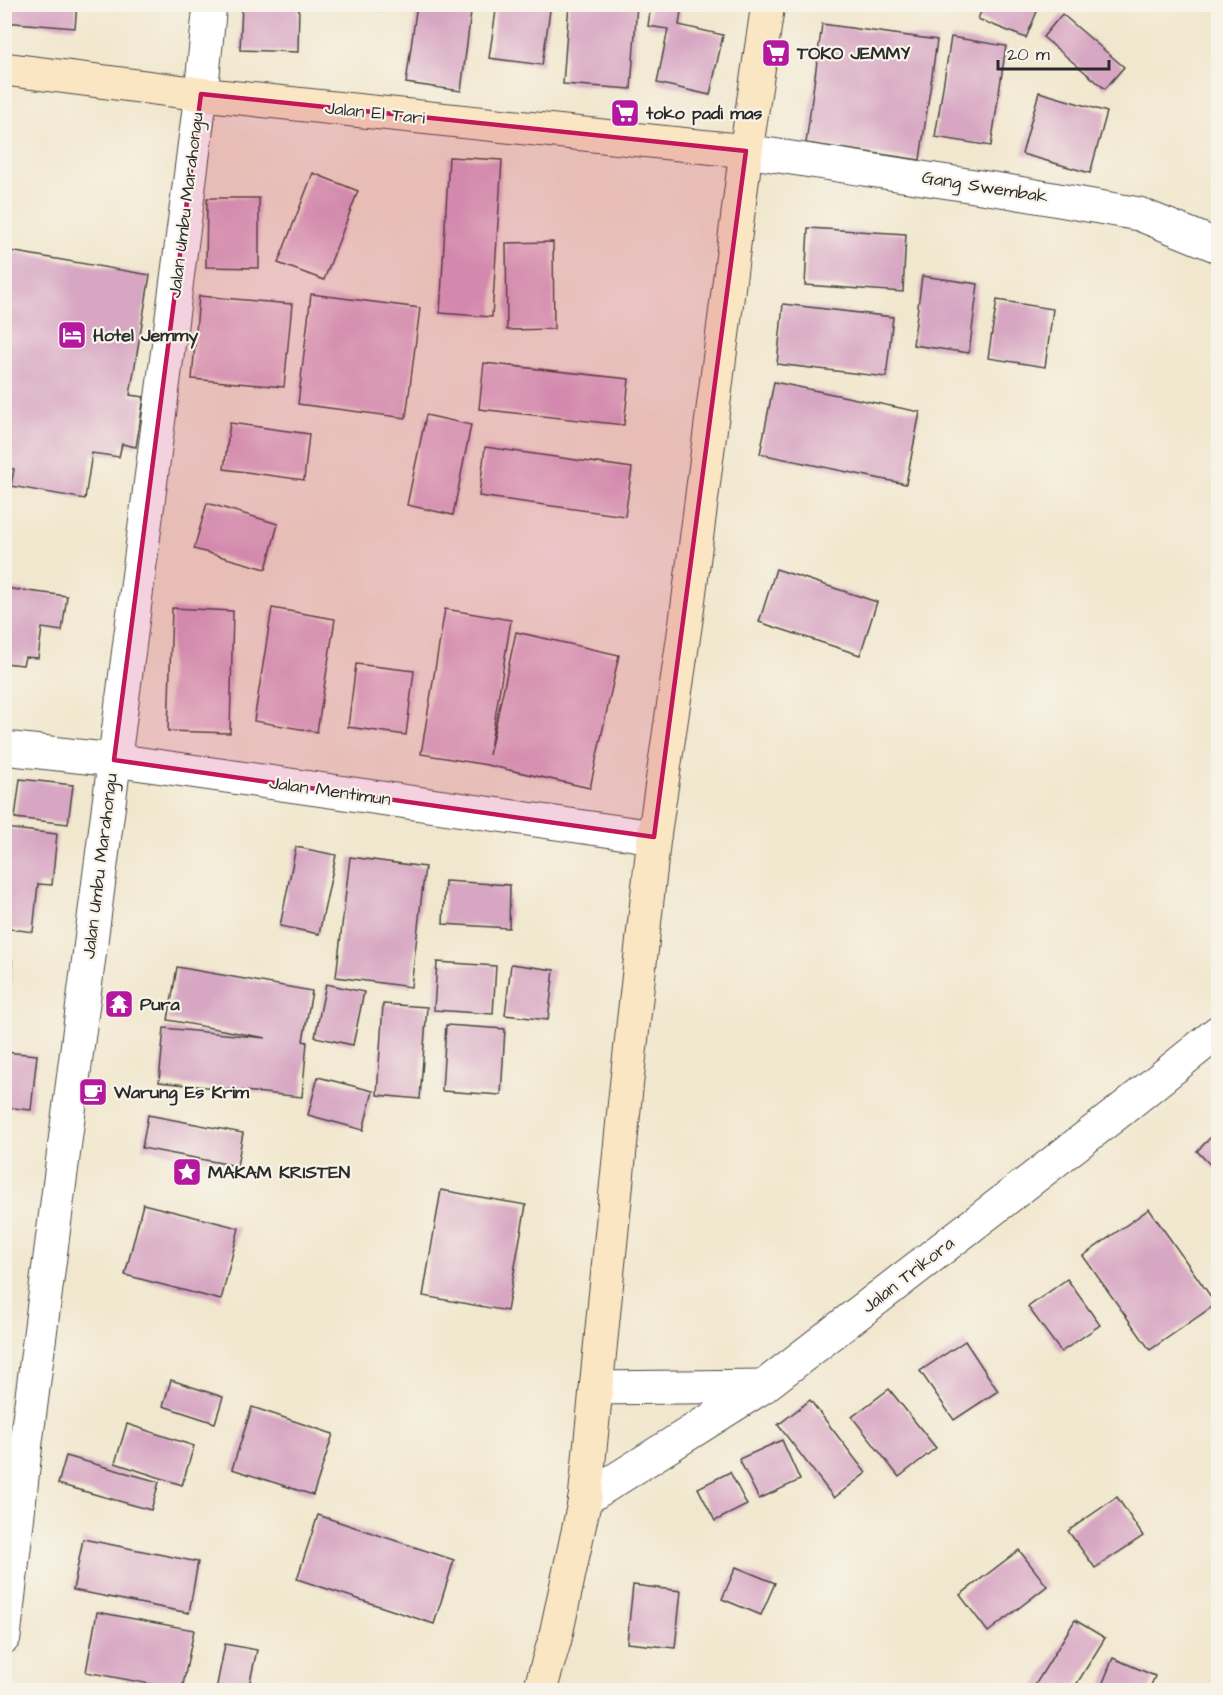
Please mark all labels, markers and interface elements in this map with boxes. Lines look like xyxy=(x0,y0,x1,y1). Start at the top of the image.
scale bar xyxy=(998,33,1109,71)
supermarket icon: TOKO JEMMY xyxy=(760,37,792,69)
place label: TOKO JEMMY xyxy=(796,41,910,66)
text: 20 m xyxy=(1007,42,1050,67)
street label: Jalan El Tari xyxy=(324,95,427,131)
supermarket icon: toko padi mas xyxy=(609,97,641,129)
place label: toko padi mas xyxy=(645,101,762,126)
street label: Jalan Umbu Marahongu xyxy=(162,111,211,299)
street label: Gang Swembak xyxy=(920,165,1050,210)
hotel icon: Hotel Jemmy xyxy=(56,319,88,351)
place label: Hotel Jemmy xyxy=(93,323,198,349)
street label: Jalan Mentimun xyxy=(268,770,392,812)
street label: Jalan Umbu Marahongu xyxy=(76,772,125,960)
temple icon: Pura xyxy=(103,988,135,1020)
place label: Pura xyxy=(140,992,181,1017)
cafe icon: Warung Es Krim xyxy=(77,1076,109,1108)
place label: Warung Es Krim xyxy=(113,1080,250,1106)
place icon: MAKAM KRISTEN xyxy=(171,1156,203,1188)
place label: MAKAM KRISTEN xyxy=(208,1160,351,1185)
street label: Jalan Trikora xyxy=(857,1231,959,1319)

